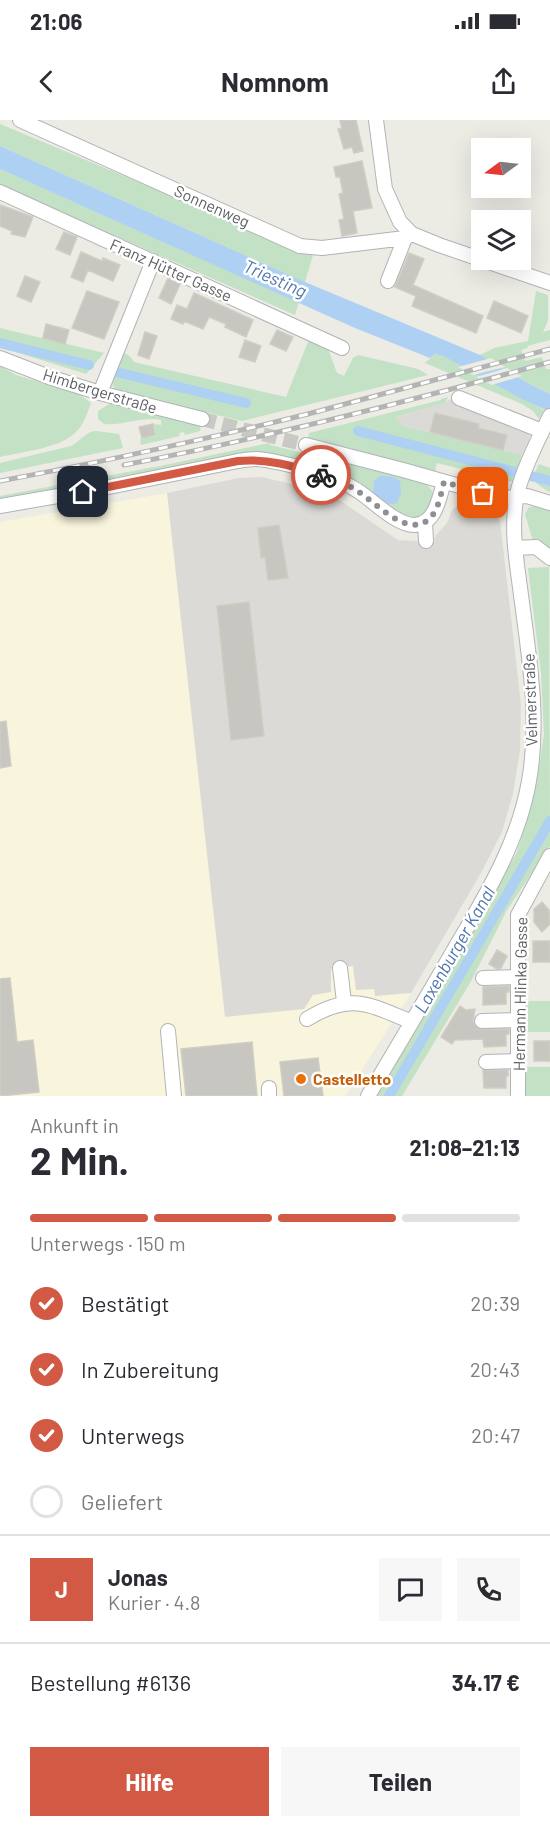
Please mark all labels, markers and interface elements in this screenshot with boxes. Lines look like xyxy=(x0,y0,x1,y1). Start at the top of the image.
text: 21:06 xyxy=(30,8,82,34)
icon: back xyxy=(30,65,63,98)
text: Nomnom xyxy=(221,65,329,97)
icon: share xyxy=(487,65,520,98)
north arrow xyxy=(471,138,531,198)
map controls xyxy=(471,138,531,270)
street label: Sonnenweg xyxy=(172,180,253,231)
button: layers xyxy=(471,210,531,270)
street label: Franz Hütter Gasse xyxy=(107,234,235,305)
water label: Triesting xyxy=(240,254,310,302)
street label: Himbergerstraße xyxy=(41,364,160,417)
courier xyxy=(291,445,351,505)
icon: bike xyxy=(305,459,338,492)
pin xyxy=(57,466,108,517)
pin xyxy=(457,467,508,518)
icon: home xyxy=(66,475,99,508)
icon: bag xyxy=(466,476,499,509)
street label: Velmerstraße xyxy=(518,653,541,747)
water label: Laxenburger Kanal xyxy=(409,882,499,1017)
street label: Hermann Hlinka Gasse xyxy=(509,917,530,1071)
place label: Castelletto xyxy=(313,1069,391,1088)
marker: Castelletto xyxy=(294,1072,308,1086)
text: Ankunft in xyxy=(30,1113,119,1137)
text: 21:08–21:13 xyxy=(409,1134,520,1160)
text: 2 Min. xyxy=(30,1136,129,1183)
text: Unterwegs · 150 m xyxy=(30,1231,185,1255)
icon: check xyxy=(30,1287,63,1320)
text: Bestätigt xyxy=(81,1290,170,1316)
text: 20:39 xyxy=(470,1291,520,1315)
icon: check xyxy=(30,1353,63,1386)
text: In Zubereitung xyxy=(81,1356,219,1382)
text: 20:43 xyxy=(470,1357,520,1381)
icon: check xyxy=(30,1419,63,1452)
text: Unterwegs xyxy=(81,1422,185,1448)
text: 20:47 xyxy=(471,1423,520,1447)
text: Geliefert xyxy=(81,1488,163,1514)
button: chat xyxy=(379,1558,442,1621)
button: phone xyxy=(457,1558,520,1621)
text: Jonas xyxy=(108,1564,168,1590)
text: J xyxy=(55,1576,68,1602)
text: Kurier · 4.8 xyxy=(108,1590,200,1614)
text: Bestellung #6136 xyxy=(30,1669,191,1695)
text: 34.17 € xyxy=(452,1669,520,1695)
button: Hilfe xyxy=(30,1747,269,1816)
button: Teilen xyxy=(281,1747,520,1816)

